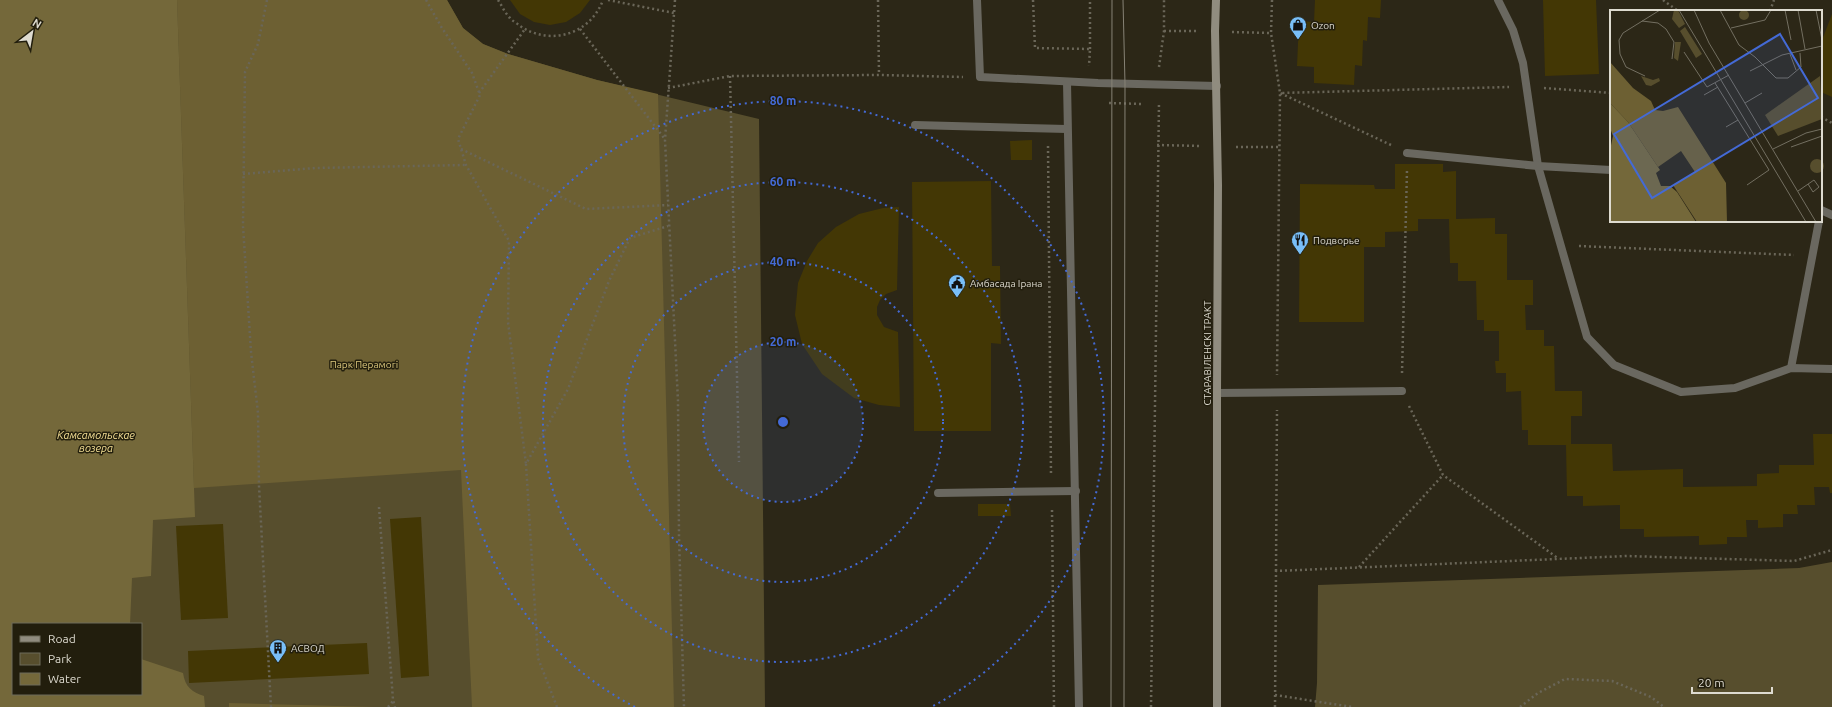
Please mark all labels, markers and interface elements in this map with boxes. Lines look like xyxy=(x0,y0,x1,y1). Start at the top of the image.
inset map xyxy=(1610,10,1822,222)
north arrow xyxy=(12,12,52,52)
shop icon: Ozon xyxy=(1288,15,1308,40)
text: N xyxy=(31,16,44,31)
place label: Ozon xyxy=(1311,20,1335,31)
text: 80 m xyxy=(770,94,796,107)
text: 60 m xyxy=(770,175,796,188)
restaurant icon: Подворье xyxy=(1290,230,1310,255)
place label: Подворье xyxy=(1313,235,1360,246)
text: 40 m xyxy=(770,255,796,268)
public building icon: Амбасада Ірана xyxy=(947,273,967,298)
place label: Амбасада Ірана xyxy=(970,278,1042,289)
street label: СТАРАВІЛЕНСКІ ТРАКТ xyxy=(1202,300,1213,405)
text: 20 m xyxy=(770,335,796,348)
park label: Парк Перамогі xyxy=(330,359,398,370)
centre of rings xyxy=(776,415,790,429)
water label: Камсамольскае возера xyxy=(57,429,135,454)
legend xyxy=(12,623,142,695)
text: Road xyxy=(48,632,76,645)
building icon: АСВОД xyxy=(268,638,288,663)
place label: АСВОД xyxy=(291,643,325,654)
text: Park xyxy=(48,652,72,665)
scale bar xyxy=(1692,669,1772,695)
text: Water xyxy=(48,672,81,685)
text: 20 m xyxy=(1698,676,1725,689)

